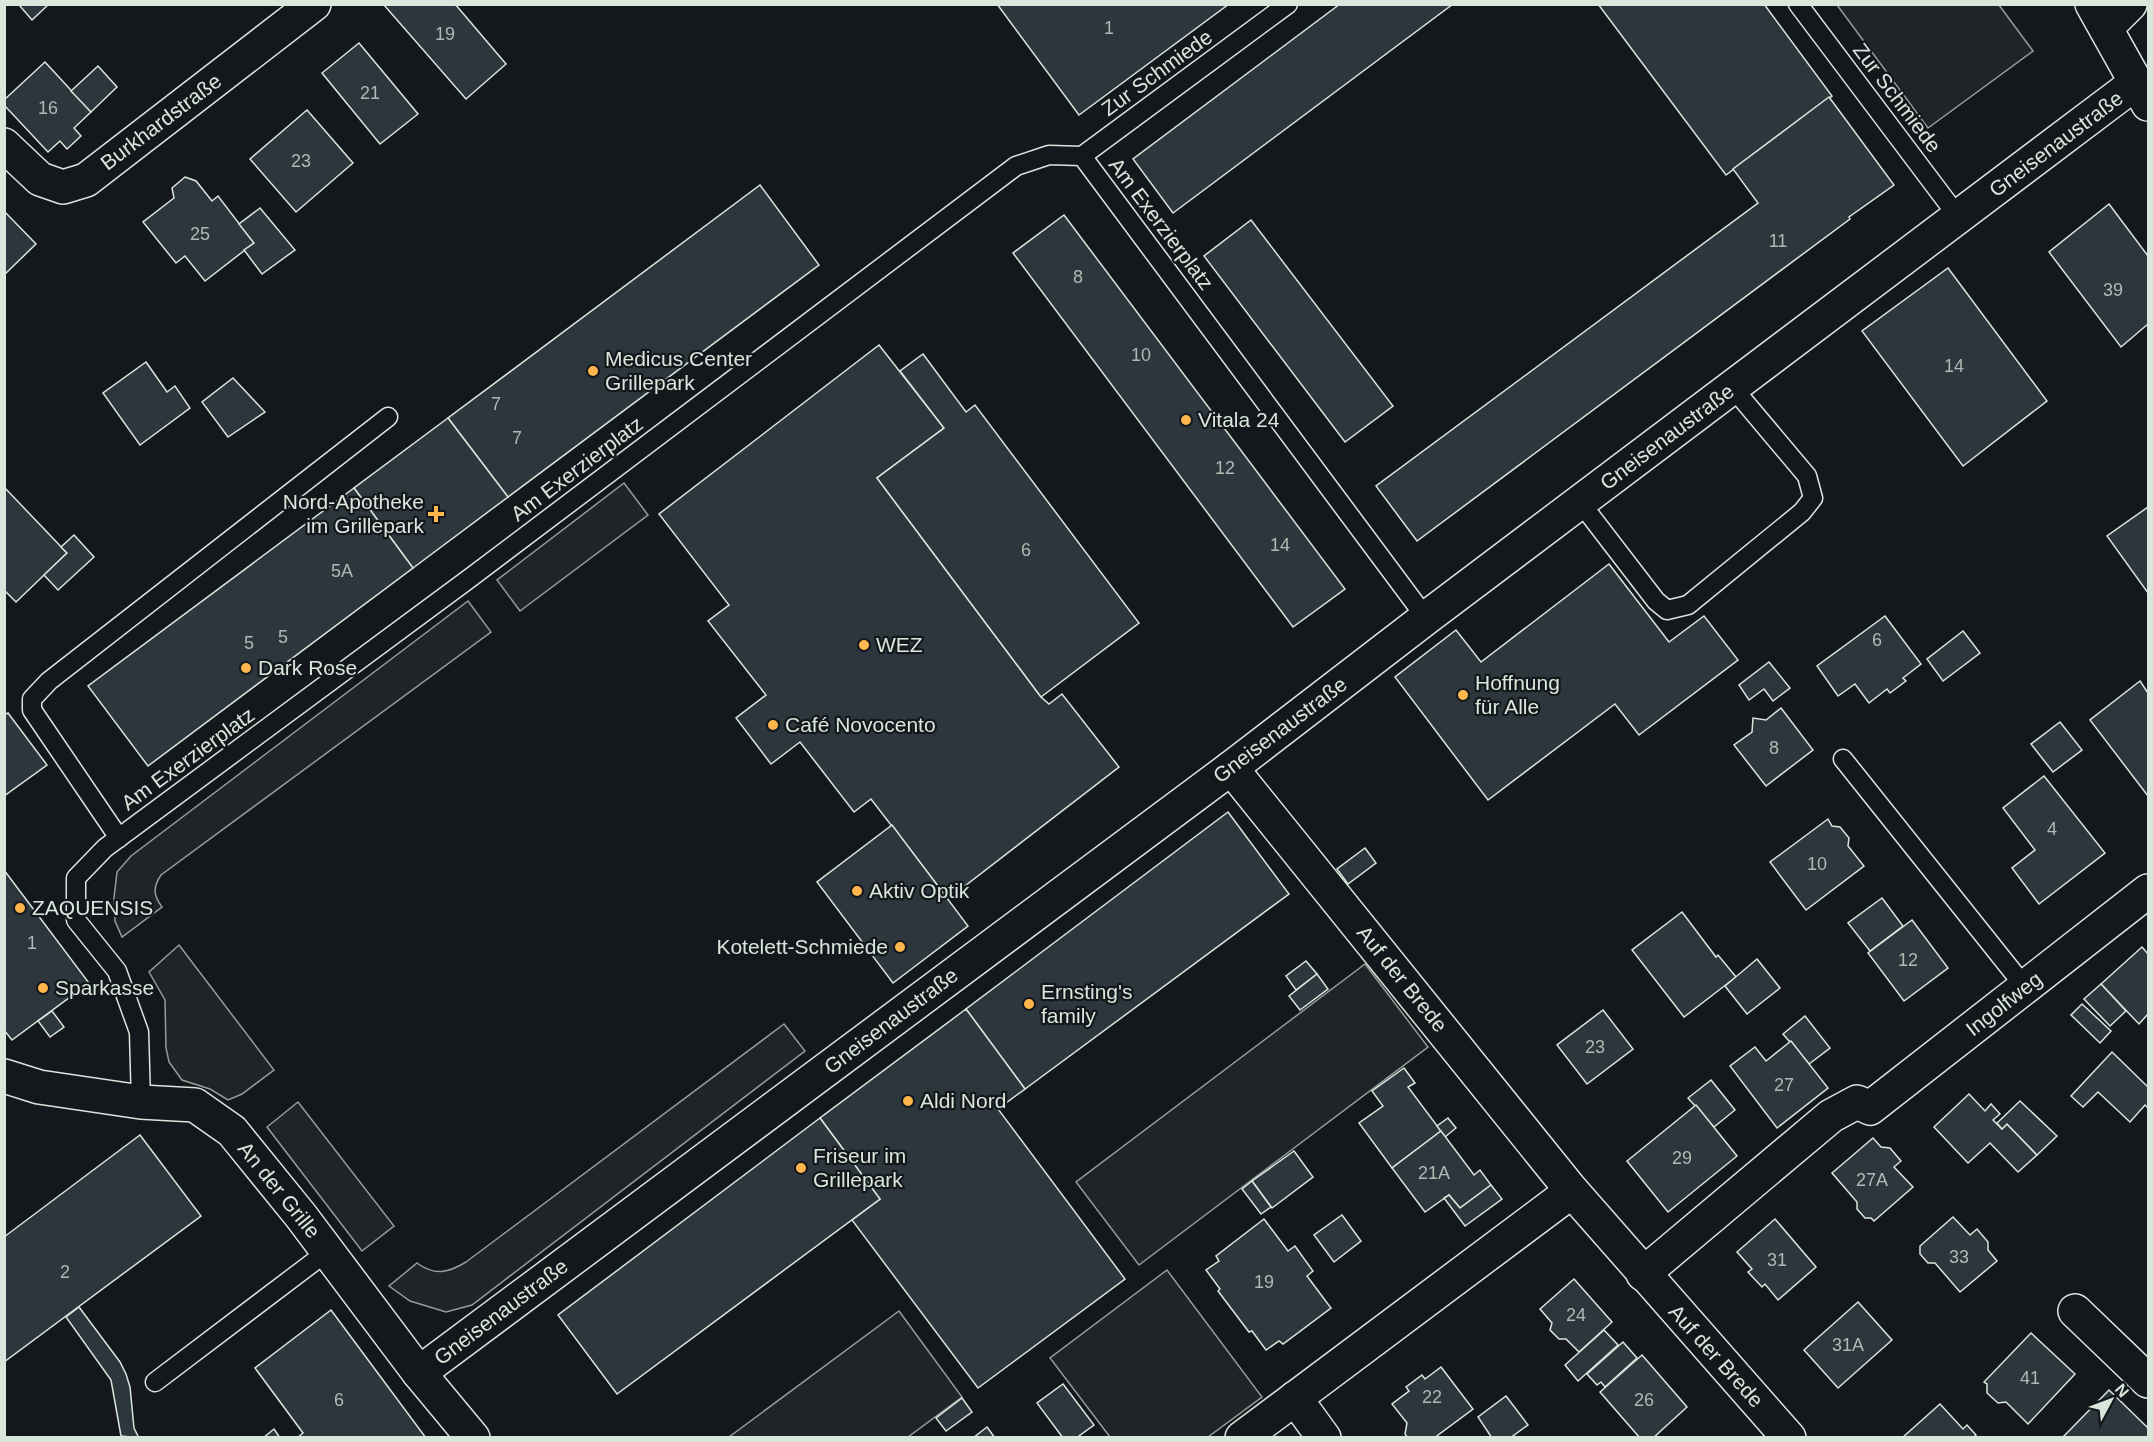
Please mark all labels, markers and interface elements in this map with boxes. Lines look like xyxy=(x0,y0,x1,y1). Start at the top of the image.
house number: 1 xyxy=(1104,18,1114,38)
house number: 19 xyxy=(435,24,455,44)
street label: Zur Schmiede xyxy=(1097,25,1216,120)
street label: Zur Schmiede xyxy=(1849,39,1946,157)
street label: Burkhardstraße xyxy=(96,69,225,174)
house number: 21 xyxy=(360,83,380,103)
street label: Gneisenaustraße xyxy=(1984,86,2127,201)
house number: 16 xyxy=(38,98,58,118)
house number: 23 xyxy=(291,151,311,171)
street label: Am Exerzierplatz xyxy=(1104,153,1218,294)
house number: 25 xyxy=(190,224,210,244)
house number: 11 xyxy=(1769,231,1787,251)
house number: 8 xyxy=(1073,267,1083,287)
house number: 39 xyxy=(2103,280,2123,300)
house number: 10 xyxy=(1131,345,1151,365)
place label: Medicus Center Grillepark xyxy=(605,347,752,394)
house number: 14 xyxy=(1944,356,1964,376)
marker: Medicus Center Grillepark xyxy=(586,364,600,378)
street label: Gneisenaustraße xyxy=(1595,379,1738,494)
house number: 7 xyxy=(491,394,501,414)
place label: Vitala 24 xyxy=(1198,408,1280,431)
street label: Am Exerzierplatz xyxy=(506,412,647,526)
marker: Vitala 24 xyxy=(1179,413,1193,427)
house number: 7 xyxy=(512,428,522,448)
house number: 12 xyxy=(1215,458,1235,478)
place label: Nord-Apotheke im Grillepark xyxy=(283,490,424,537)
marker: Nord-Apotheke im Grillepark xyxy=(429,507,443,521)
house number: 14 xyxy=(1270,535,1290,555)
house number: 6 xyxy=(1021,540,1031,560)
house number: 5A xyxy=(331,561,353,581)
house number: 5 xyxy=(278,627,288,647)
house number: 6 xyxy=(1872,630,1882,650)
house number: 5 xyxy=(244,633,254,653)
place label: WEZ xyxy=(876,633,923,656)
marker: WEZ xyxy=(857,638,871,652)
place label: Dark Rose xyxy=(258,656,357,679)
marker: Dark Rose xyxy=(239,661,253,675)
place label: Hoffnung für Alle xyxy=(1475,671,1560,718)
street label: Gneisenaustraße xyxy=(1208,672,1351,787)
marker: Hoffnung für Alle xyxy=(1456,688,1470,702)
street label: Am Exerzierplatz xyxy=(117,703,259,815)
place label: Café Novocento xyxy=(785,713,936,736)
marker: Café Novocento xyxy=(766,718,780,732)
house number: 8 xyxy=(1769,738,1779,758)
house number: 4 xyxy=(2047,819,2057,839)
house number: 10 xyxy=(1807,854,1827,874)
place label: Aktiv Optik xyxy=(869,879,970,902)
marker: Aktiv Optik xyxy=(850,884,864,898)
place label: ZAQUENSIS xyxy=(32,896,153,919)
marker: ZAQUENSIS xyxy=(13,901,27,915)
street label: Auf der Brede xyxy=(1353,921,1452,1036)
house number: 1 xyxy=(27,933,37,953)
place label: Kotelett-Schmiede xyxy=(716,935,888,958)
marker: Kotelett-Schmiede xyxy=(893,940,907,954)
house number: 12 xyxy=(1898,950,1918,970)
street label: Gneisenaustraße xyxy=(819,963,962,1078)
street label: Ingolfweg xyxy=(1961,967,2046,1040)
place label: Sparkasse xyxy=(55,976,154,999)
place label: Ernsting's family xyxy=(1041,980,1133,1027)
marker: Sparkasse xyxy=(36,981,50,995)
marker: Ernsting's family xyxy=(1022,997,1036,1011)
house number: 23 xyxy=(1585,1037,1605,1057)
house number: 27 xyxy=(1774,1075,1794,1095)
place label: Aldi Nord xyxy=(920,1089,1006,1112)
marker: Aldi Nord xyxy=(901,1094,915,1108)
street label: An der Grille xyxy=(234,1137,325,1242)
place label: Friseur im Grillepark xyxy=(813,1144,906,1191)
house number: 29 xyxy=(1672,1148,1692,1168)
marker: Friseur im Grillepark xyxy=(794,1161,808,1175)
house number: 21A xyxy=(1418,1163,1450,1183)
house number: 27A xyxy=(1856,1170,1888,1190)
house number: 33 xyxy=(1949,1247,1969,1267)
house number: 31 xyxy=(1767,1250,1787,1270)
street label: Gneisenaustraße xyxy=(429,1254,572,1369)
house number: 2 xyxy=(60,1262,70,1282)
house number: 19 xyxy=(1254,1272,1274,1292)
street label: Auf der Brede xyxy=(1664,1300,1768,1412)
house number: 24 xyxy=(1566,1305,1586,1325)
house number: 31A xyxy=(1832,1335,1864,1355)
house number: 41 xyxy=(2020,1368,2040,1388)
north arrow xyxy=(2081,1370,2141,1430)
text: N xyxy=(2112,1381,2132,1400)
house number: 22 xyxy=(1422,1387,1442,1407)
house number: 6 xyxy=(334,1390,344,1410)
house number: 26 xyxy=(1634,1390,1654,1410)

